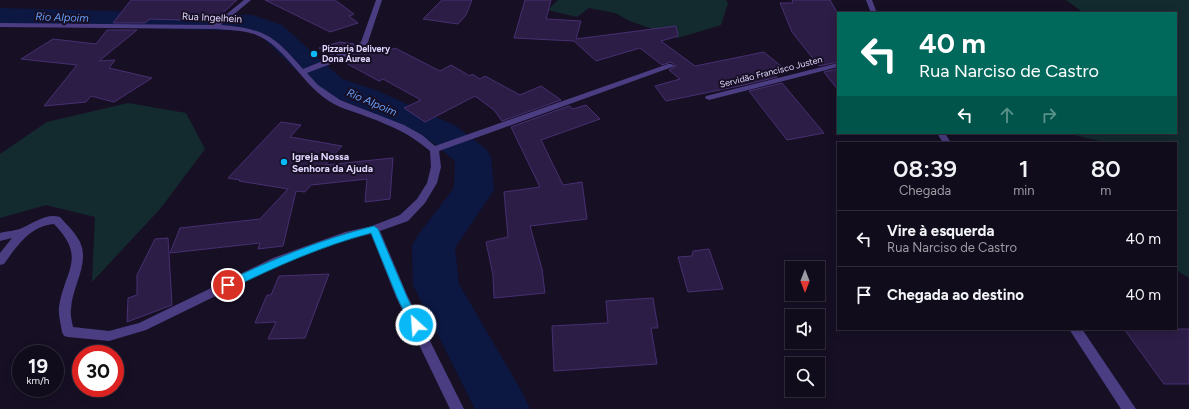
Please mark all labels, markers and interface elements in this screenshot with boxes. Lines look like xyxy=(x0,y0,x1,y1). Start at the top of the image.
street label: Rua Ingelhein xyxy=(182,9,243,26)
water label: Rio Alpoim xyxy=(35,10,89,25)
text: 40 m xyxy=(919,26,986,60)
icon: left xyxy=(853,28,905,80)
place label: Pizzaria Delivery Dona Áurea xyxy=(322,43,391,64)
marker: Pizzaria Delivery Dona Áurea xyxy=(309,49,319,59)
street label: Servidão Francisco Justen xyxy=(718,53,823,90)
text: Rua Narciso de Castro xyxy=(919,60,1099,82)
water label: Rio Alpoim xyxy=(345,86,399,119)
icon: left xyxy=(954,104,976,126)
icon: ahead xyxy=(996,104,1018,126)
icon: right xyxy=(1038,104,1060,126)
place label: Igreja Nossa Senhora da Ajuda xyxy=(292,150,373,175)
text: 08:39 xyxy=(893,154,957,183)
text: 1 xyxy=(1019,154,1029,183)
text: 80 xyxy=(1091,154,1121,183)
marker: Igreja Nossa Senhora da Ajuda xyxy=(279,157,289,167)
text: Chegada xyxy=(899,183,951,198)
text: min xyxy=(1013,183,1035,198)
text: m xyxy=(1100,183,1111,198)
text: Vire à esquerda xyxy=(887,222,994,240)
icon: left xyxy=(853,228,875,250)
text: 40 m xyxy=(1126,230,1161,248)
text: Rua Narciso de Castro xyxy=(887,240,1017,255)
north arrow xyxy=(785,261,825,301)
map controls xyxy=(785,261,825,397)
pin xyxy=(211,268,245,302)
icon: arrive xyxy=(217,274,239,296)
icon: arrive xyxy=(853,284,875,306)
text: Chegada ao destino xyxy=(887,286,1024,304)
text: 40 m xyxy=(1126,286,1161,304)
position arrow xyxy=(395,304,437,346)
button: sound xyxy=(785,309,825,349)
speed limit sign: 30 xyxy=(72,345,124,397)
text: 19 xyxy=(28,354,48,378)
button: search xyxy=(785,357,825,397)
text: km/h xyxy=(27,374,49,387)

